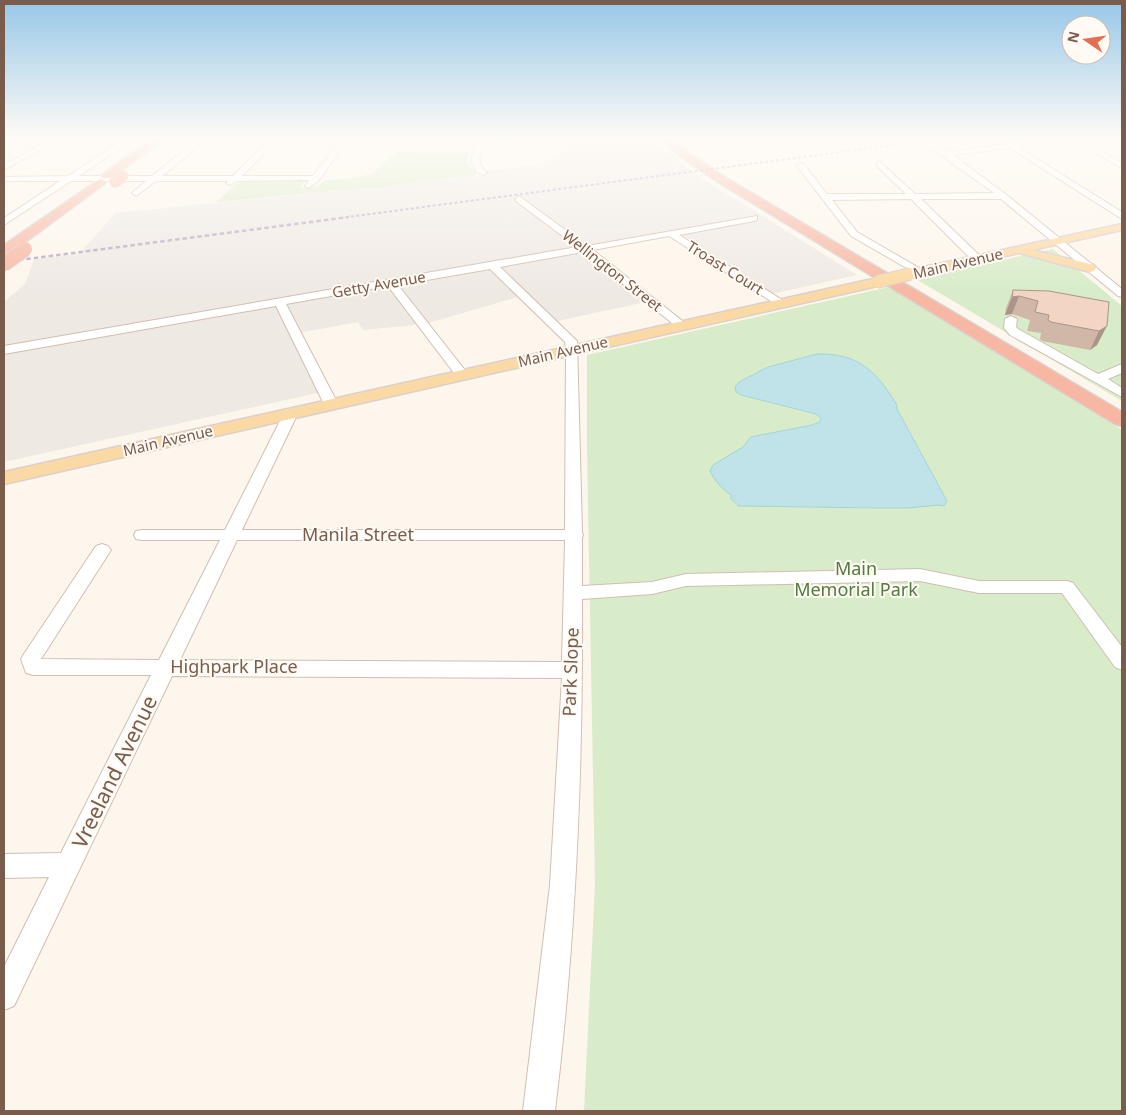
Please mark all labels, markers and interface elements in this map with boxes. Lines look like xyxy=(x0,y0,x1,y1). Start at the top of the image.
north arrow xyxy=(1061,15,1111,65)
text: N xyxy=(1062,29,1083,45)
street label: Wellington Street xyxy=(558,225,667,316)
street label: Troast Court xyxy=(683,236,768,299)
street label: Main Avenue xyxy=(911,243,1005,283)
street label: Getty Avenue xyxy=(331,266,427,302)
street label: Main Avenue xyxy=(516,331,610,371)
street label: Main Avenue xyxy=(121,420,215,460)
street label: Manila Street xyxy=(302,522,414,546)
park label: Main Memorial Park xyxy=(794,556,918,601)
street label: Park Slope xyxy=(556,627,584,717)
street label: Highpark Place xyxy=(170,654,298,678)
street label: Vreeland Avenue xyxy=(65,691,163,853)

